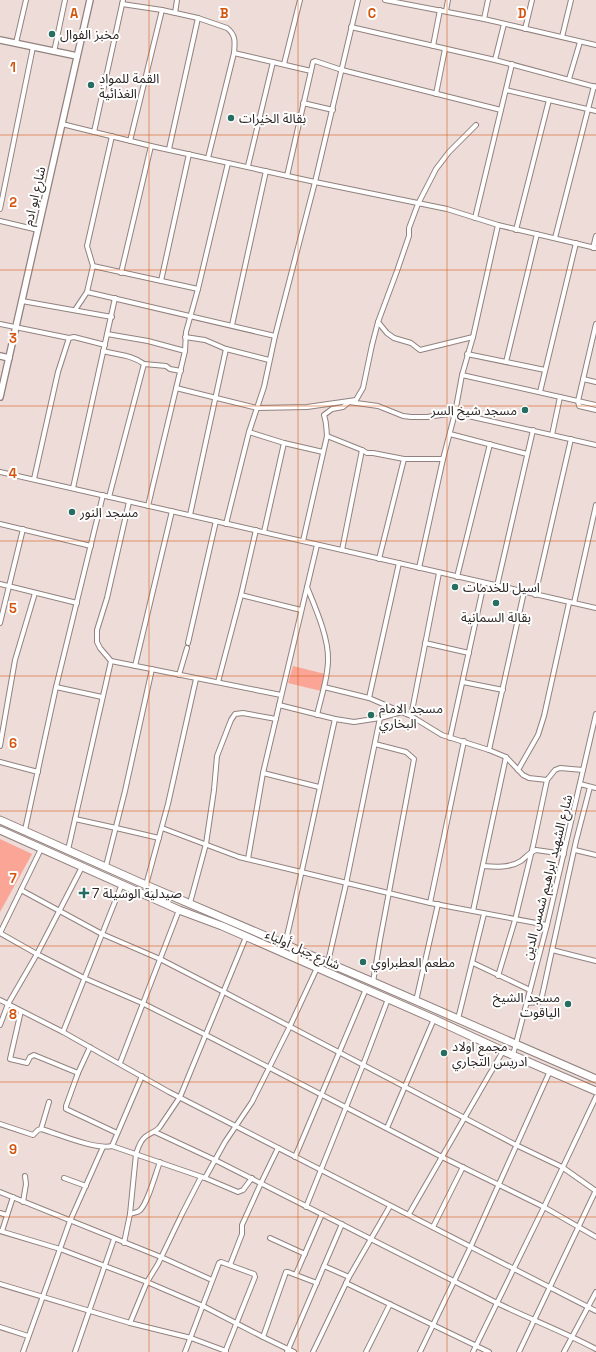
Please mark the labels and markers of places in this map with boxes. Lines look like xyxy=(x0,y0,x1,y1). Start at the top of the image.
place label: مخبز الفوال xyxy=(60,26,119,43)
marker: مخبز الفوال xyxy=(47,29,57,39)
place label: القمة للمواد الغذائية xyxy=(99,70,159,102)
marker: القمة للمواد الغذائية xyxy=(86,80,96,90)
place label: بقالة الخيرات xyxy=(239,110,306,127)
marker: بقالة الخيرات xyxy=(226,113,236,123)
place label: مسجد شيخ السر xyxy=(430,402,517,421)
marker: مسجد شيخ السر xyxy=(520,405,530,415)
place label: مسجد النور xyxy=(79,504,138,521)
marker: مسجد النور xyxy=(67,507,77,517)
place label: اسيل للخدمات xyxy=(463,579,540,596)
marker: اسيل للخدمات xyxy=(450,582,460,592)
marker: بقالة السمانية xyxy=(491,598,501,608)
place label: بقالة السمانية xyxy=(461,609,531,626)
place label: مسجد الامام البخاري xyxy=(379,700,443,734)
marker: مسجد الامام البخاري xyxy=(366,710,376,720)
place label: صيدلية الوسيلة 7 xyxy=(92,885,182,902)
marker: صيدلية الوسيلة 7 xyxy=(79,888,89,898)
place label: مطعم العطبراوي xyxy=(371,954,455,973)
marker: مطعم العطبراوي xyxy=(358,957,368,967)
place label: مسجد الشيخ الياقوت xyxy=(493,989,560,1021)
marker: مسجد الشيخ الياقوت xyxy=(563,999,573,1009)
place label: مجمع اولاد ادريس التجاري xyxy=(452,1038,527,1072)
marker: مجمع اولاد ادريس التجاري xyxy=(439,1048,449,1058)

